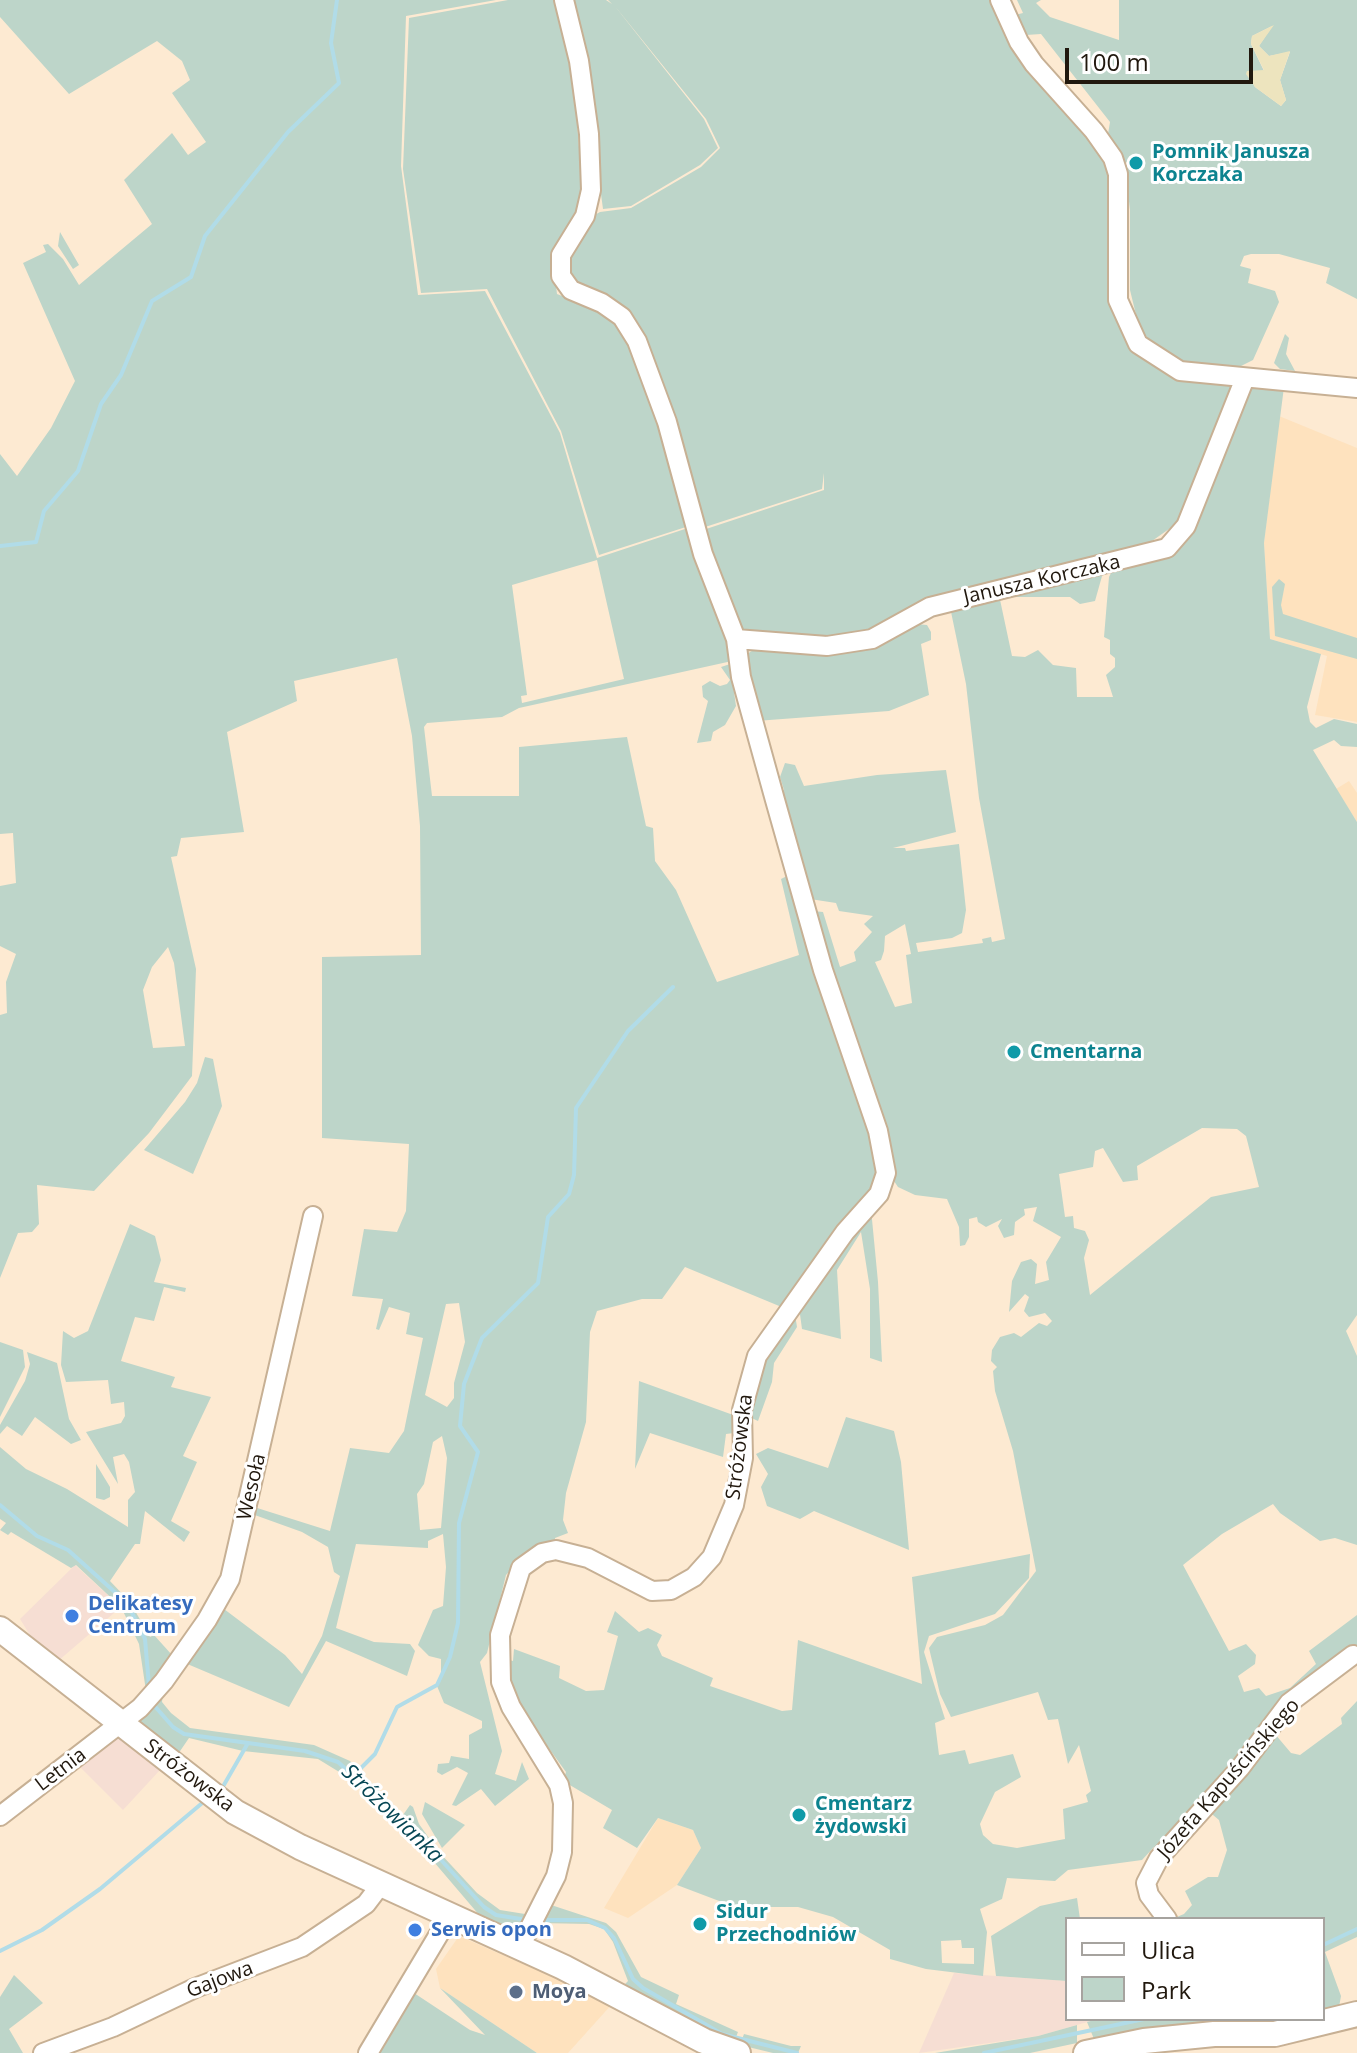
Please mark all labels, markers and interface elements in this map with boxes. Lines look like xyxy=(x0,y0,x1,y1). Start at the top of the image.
scale bar xyxy=(1069,32,1257,82)
text: 100 m xyxy=(1079,45,1149,78)
place label: Pomnik Janusza Korczaka xyxy=(1152,140,1310,187)
marker: Pomnik Janusza Korczaka xyxy=(1127,154,1145,172)
street label: Janusza Korczaka xyxy=(961,550,1123,610)
place label: Cmentarna xyxy=(1030,1040,1142,1064)
marker: Cmentarna xyxy=(1005,1043,1023,1061)
street label: Stróżowska xyxy=(722,1393,758,1501)
street label: Wesoła xyxy=(233,1451,271,1523)
place label: Delikatesy Centrum xyxy=(88,1592,193,1639)
marker: Delikatesy Centrum xyxy=(63,1607,81,1625)
street label: Józefa Kapuścińskiego xyxy=(1153,1694,1305,1864)
street label: Stróżowska xyxy=(139,1734,239,1818)
street label: Letnia xyxy=(31,1743,91,1797)
water label: Stróżowianka xyxy=(336,1759,448,1869)
place label: Cmentarz żydowski xyxy=(815,1792,912,1839)
marker: Cmentarz żydowski xyxy=(790,1806,808,1824)
place label: Sidur Przechodniów xyxy=(716,1900,856,1947)
marker: Sidur Przechodniów xyxy=(691,1915,709,1933)
legend xyxy=(1065,1917,1325,2021)
place label: Serwis opon xyxy=(431,1918,552,1942)
marker: Serwis opon xyxy=(406,1921,424,1939)
text: Ulica xyxy=(1141,1933,1195,1966)
street label: Gajowa xyxy=(183,1956,257,2004)
text: Park xyxy=(1141,1973,1191,2006)
place label: Moya xyxy=(532,1980,587,2004)
marker: Moya xyxy=(507,1983,525,2001)

